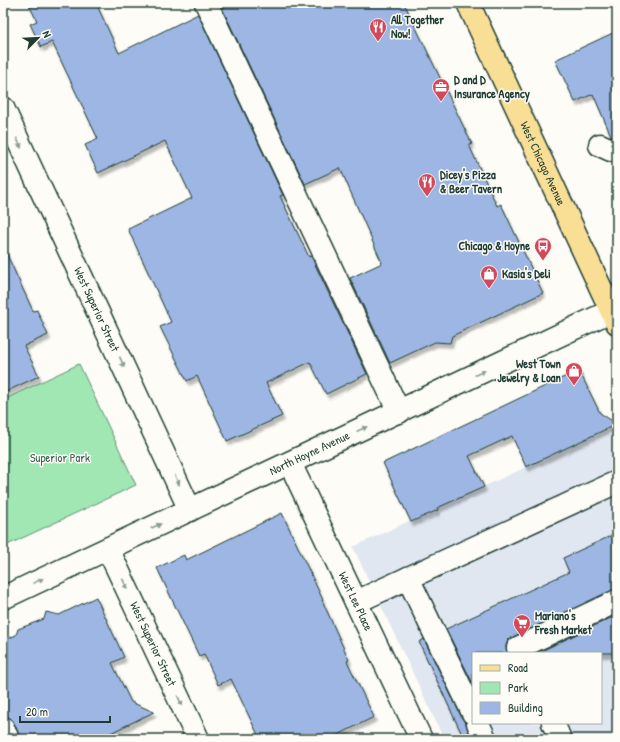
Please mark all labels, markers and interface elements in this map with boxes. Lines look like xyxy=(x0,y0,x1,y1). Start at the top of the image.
place label: All Together Now! xyxy=(391,11,444,42)
restaurant icon: All Together Now! xyxy=(368,17,388,42)
north arrow xyxy=(18,18,58,58)
text: N xyxy=(40,28,55,40)
place label: D and D Insurance Agency xyxy=(454,71,530,103)
office icon: D and D Insurance Agency xyxy=(431,77,451,102)
street label: West Chicago Avenue xyxy=(516,118,570,208)
one-way arrow xyxy=(16,137,23,149)
place label: Dicey's Pizza & Beer Tavern xyxy=(440,166,503,197)
restaurant icon: Dicey's Pizza & Beer Tavern xyxy=(417,172,437,197)
bus stop icon: Chicago & Hoyne xyxy=(533,236,553,261)
place label: Chicago & Hoyne xyxy=(459,237,530,255)
street label: West Superior Street xyxy=(70,264,124,355)
shop icon: Kasia's Deli xyxy=(479,264,499,289)
place label: Kasia's Deli xyxy=(502,265,551,282)
place label: West Town Jewelry & Loan xyxy=(497,355,562,387)
one-way arrow xyxy=(119,357,125,368)
shop icon: West Town Jewelry & Loan xyxy=(564,361,584,386)
one-way arrow xyxy=(474,370,485,376)
street label: North Hoyne Avenue xyxy=(266,426,352,479)
one-way arrow xyxy=(356,426,368,432)
park label: Superior Park xyxy=(30,449,90,466)
one-way arrow xyxy=(174,475,180,487)
one-way arrow xyxy=(150,523,162,529)
street label: West Lee Place xyxy=(335,569,377,634)
one-way arrow xyxy=(33,578,44,584)
one-way arrow xyxy=(122,578,128,590)
street label: West Superior Street xyxy=(126,599,181,689)
place label: Mariano's Fresh Market xyxy=(534,607,593,638)
supermarket icon: Mariano's Fresh Market xyxy=(512,613,532,638)
legend xyxy=(472,652,602,724)
text: Road xyxy=(508,659,528,676)
text: Park xyxy=(508,679,528,696)
one-way arrow xyxy=(177,696,183,707)
scale bar xyxy=(20,698,110,724)
text: Building xyxy=(508,699,543,716)
text: 20 m xyxy=(26,703,48,720)

